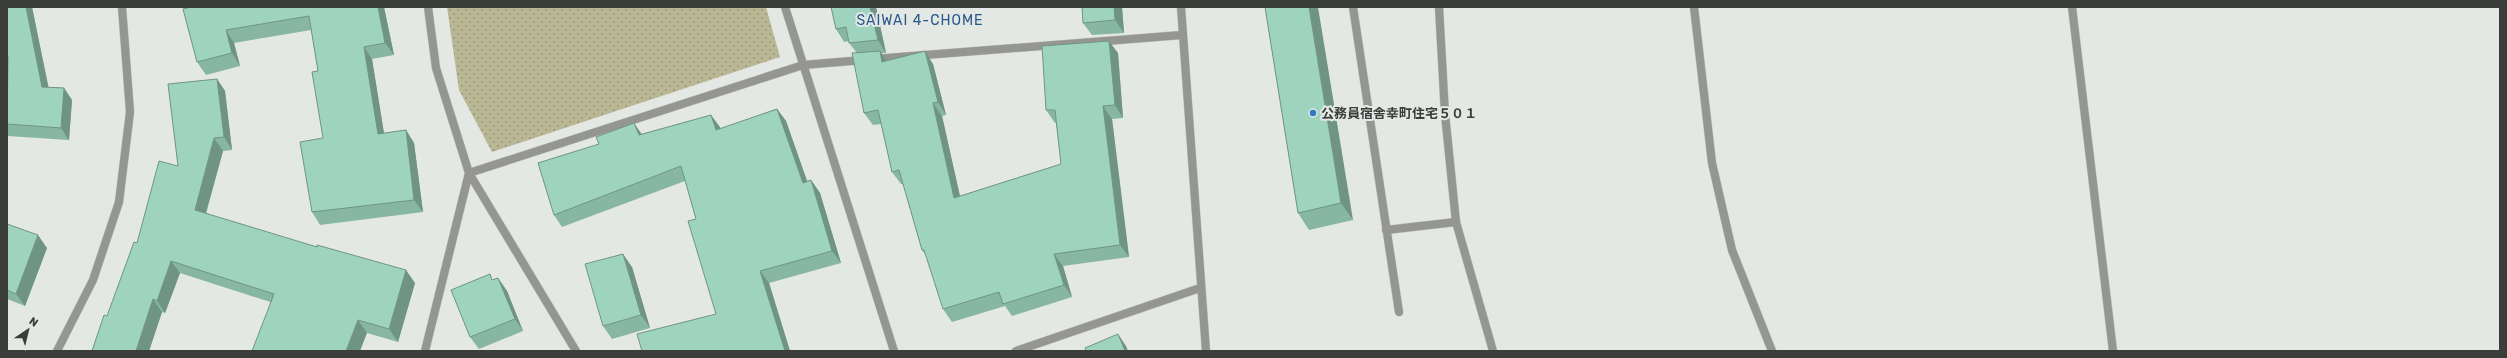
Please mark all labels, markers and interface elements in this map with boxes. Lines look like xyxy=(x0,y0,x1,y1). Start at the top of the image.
district label: SAIWAI 4-CHOME xyxy=(856,12,984,29)
place label: 公務員宿舎幸町住宅５０１ xyxy=(1321,106,1477,121)
marker: 公務員宿舎幸町住宅５０１ xyxy=(1308,108,1318,118)
north arrow xyxy=(8,310,48,350)
text: N xyxy=(26,315,40,330)

